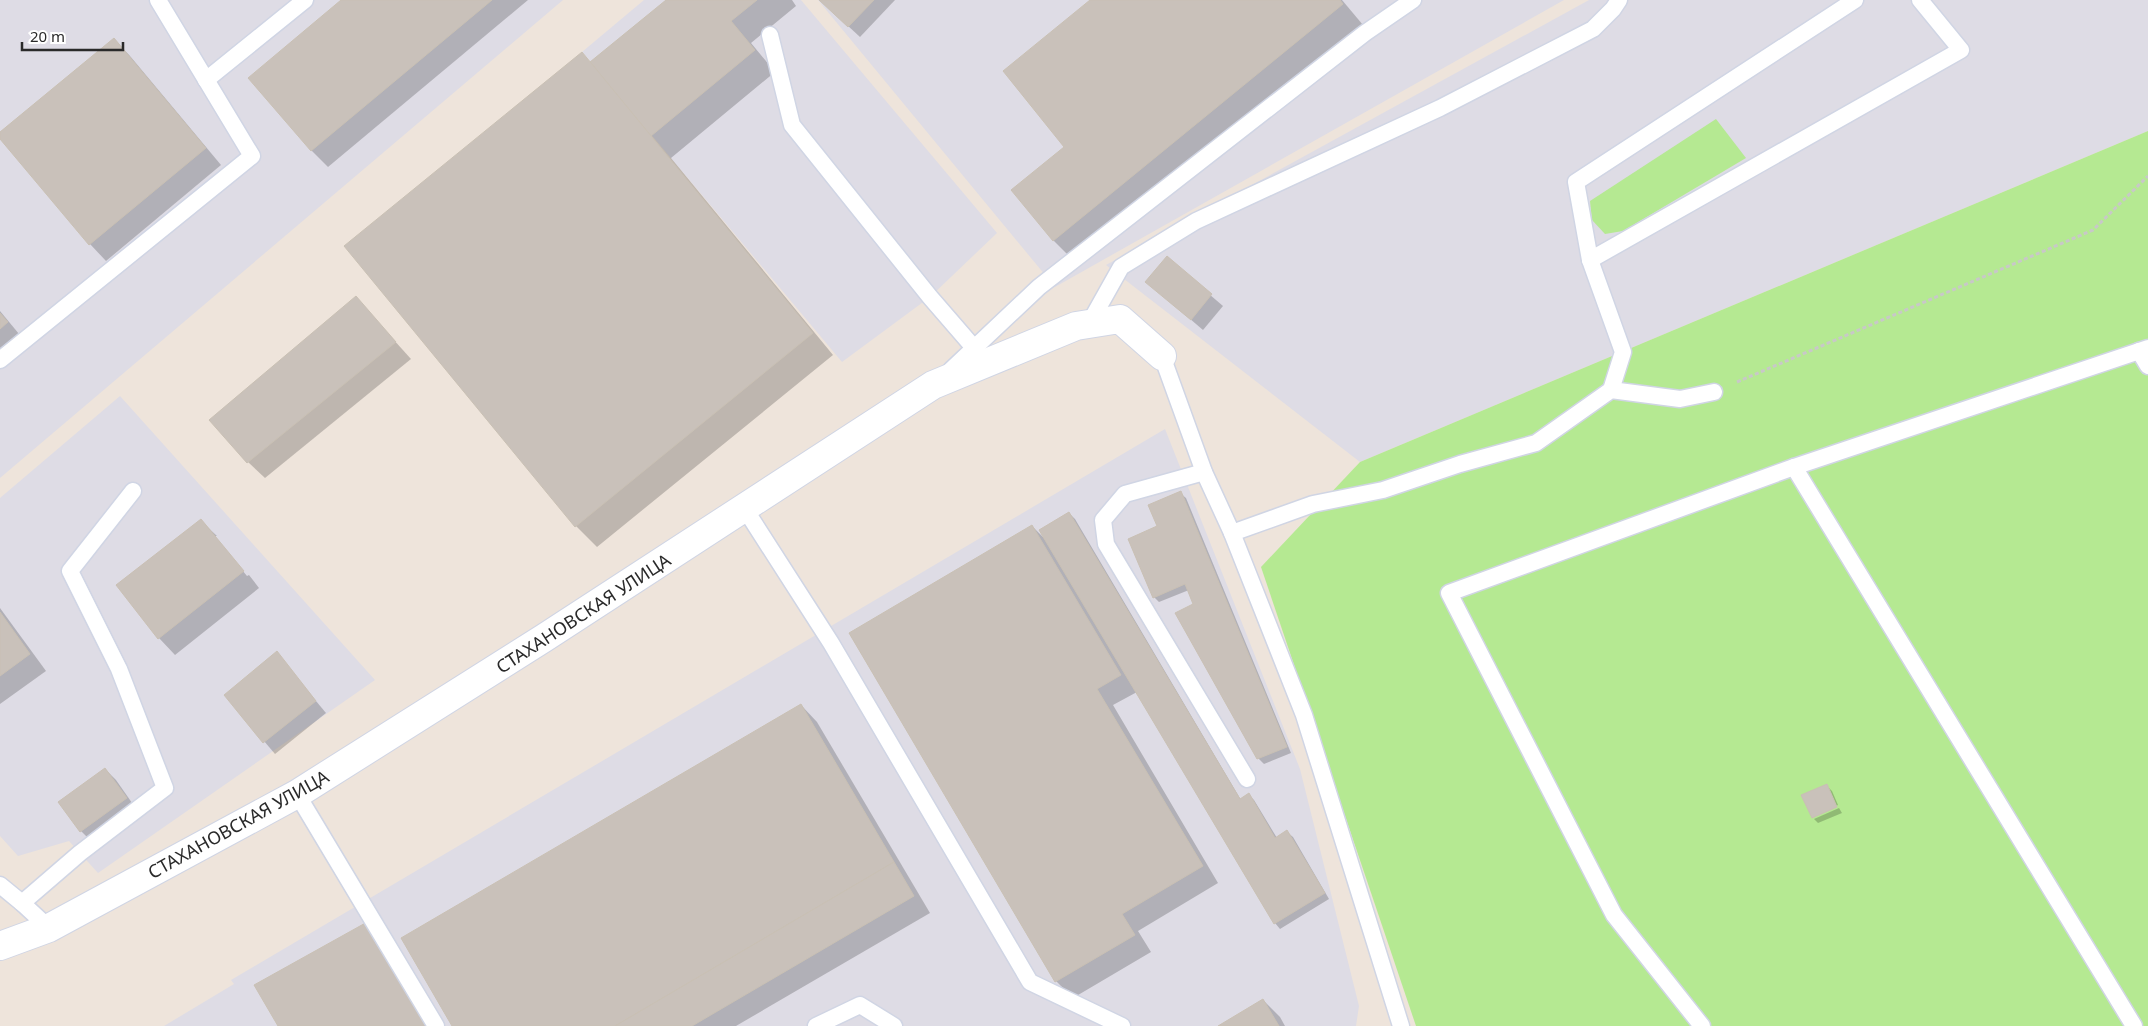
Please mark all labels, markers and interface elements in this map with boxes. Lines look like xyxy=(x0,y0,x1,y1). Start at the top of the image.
scale bar xyxy=(22,20,124,52)
text: 20 m xyxy=(30,26,65,46)
street label: СТАХАНОВСКАЯ УЛИЦА xyxy=(491,547,675,678)
street label: СТАХАНОВСКАЯ УЛИЦА xyxy=(143,764,333,884)

